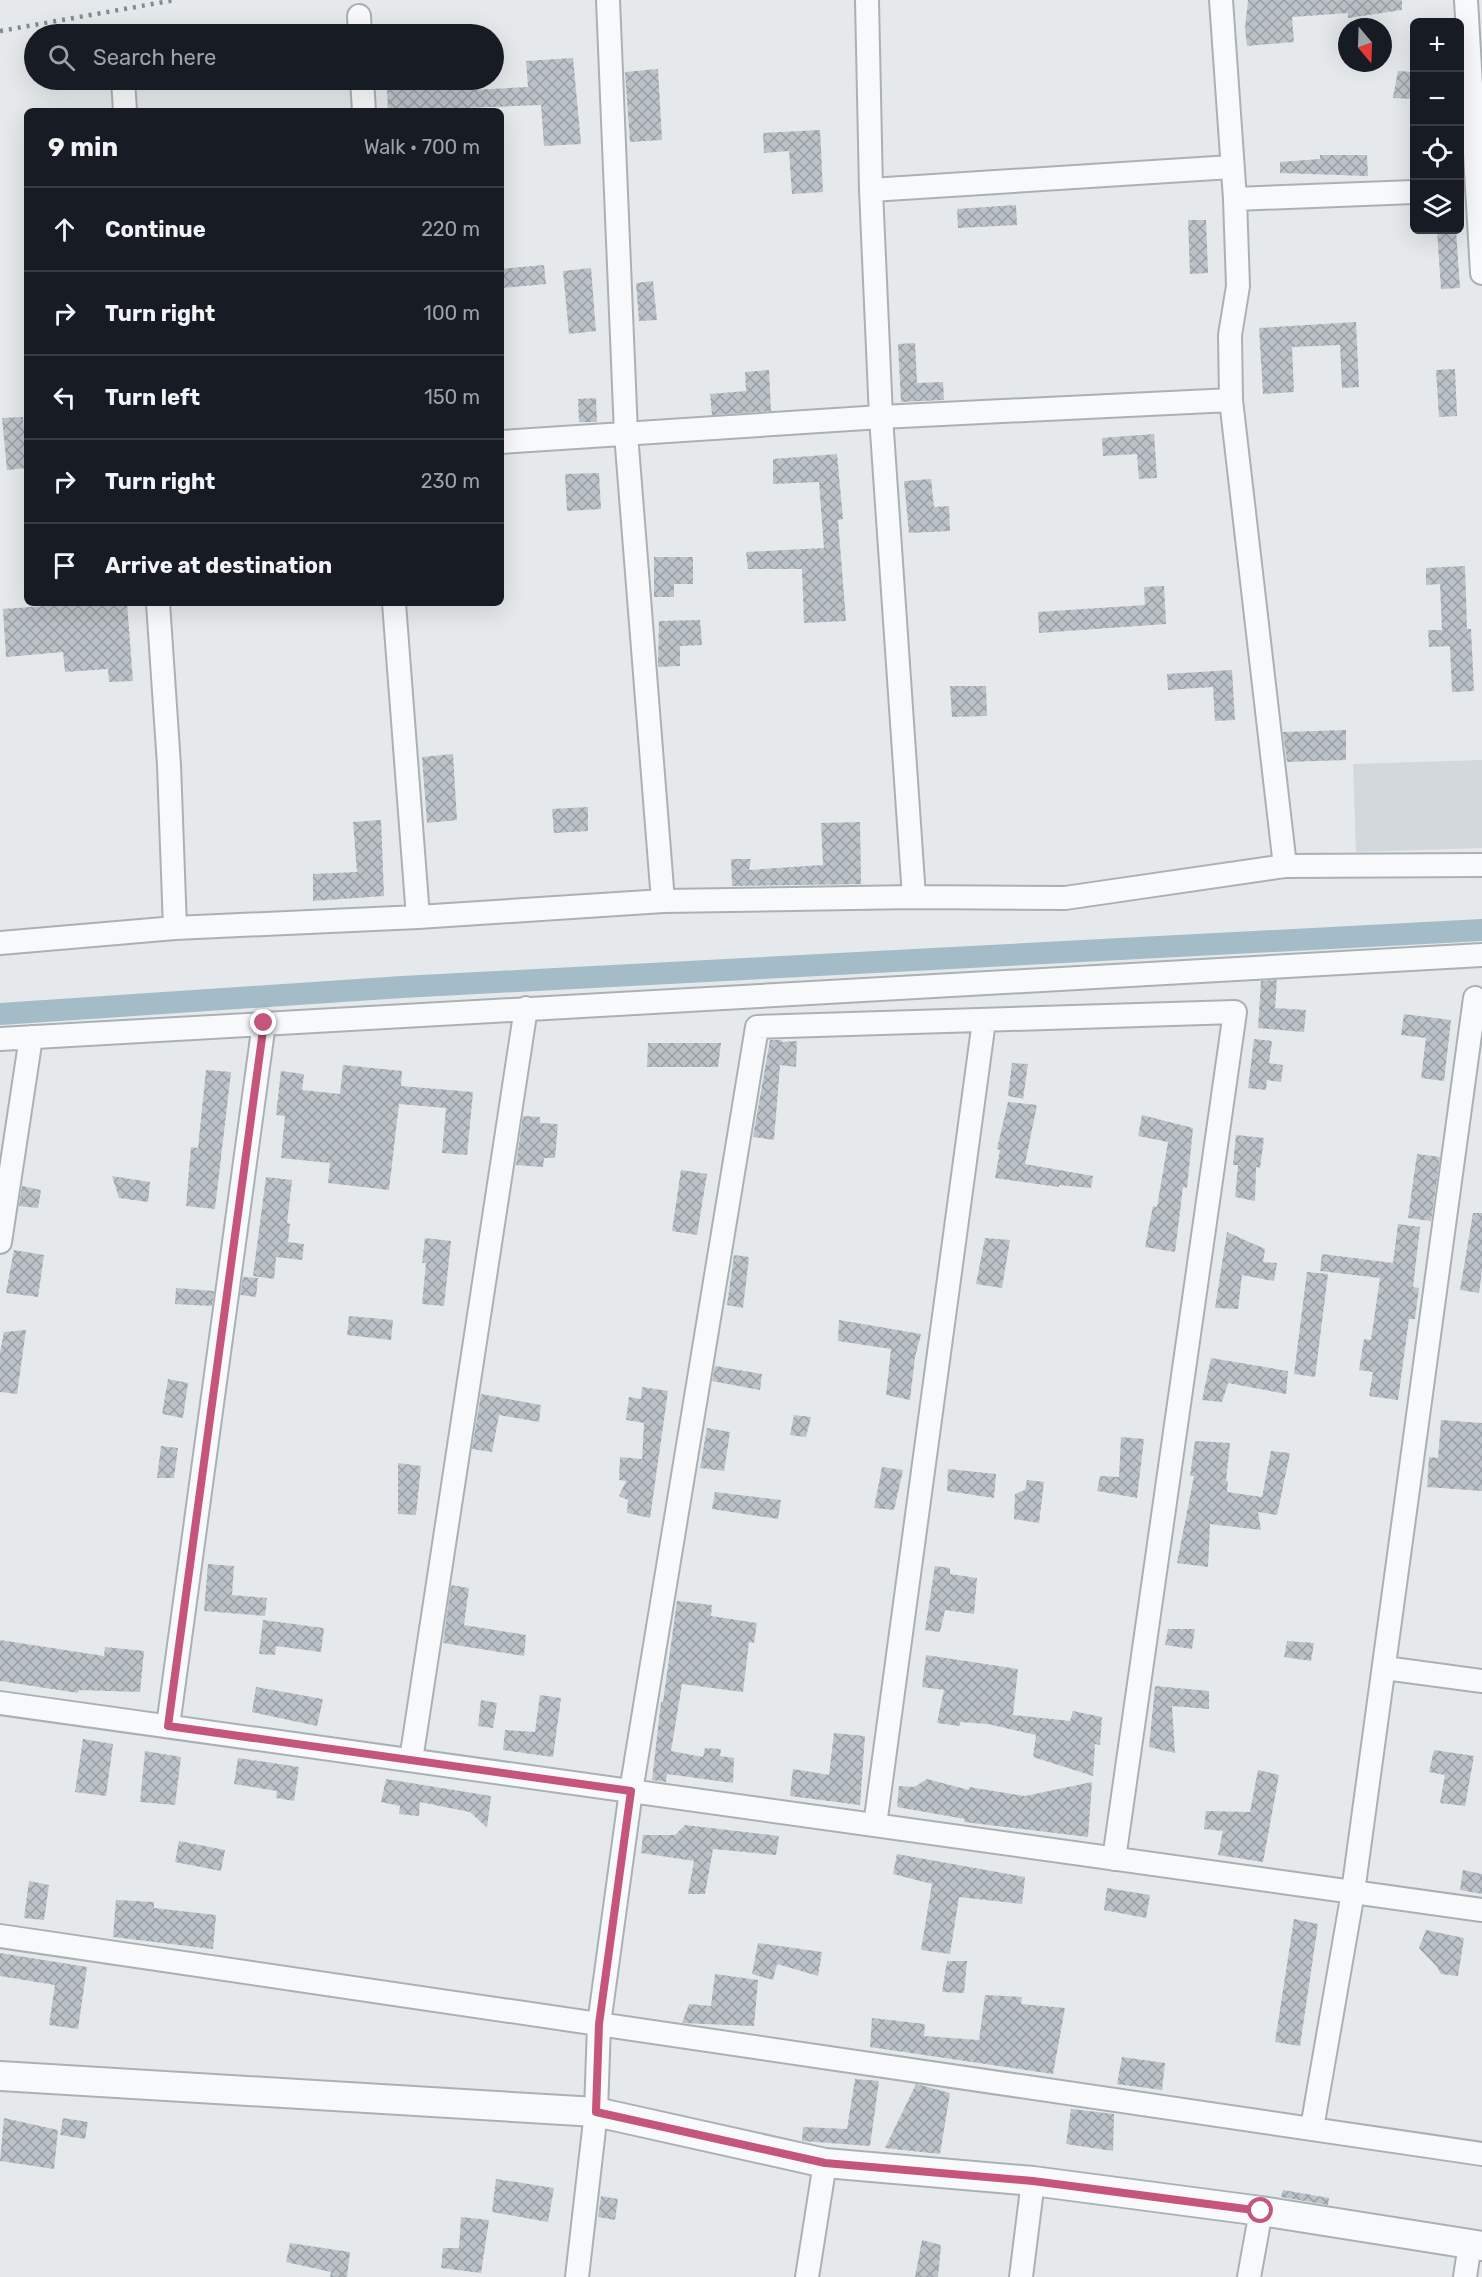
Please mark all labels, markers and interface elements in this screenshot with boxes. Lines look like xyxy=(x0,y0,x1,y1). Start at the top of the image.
north arrow xyxy=(1338,18,1392,72)
map controls xyxy=(1410,18,1464,234)
button: + xyxy=(1410,18,1464,72)
search box xyxy=(24,24,504,90)
icon: search xyxy=(45,41,78,74)
text: Search here xyxy=(93,44,216,71)
button: − xyxy=(1410,72,1464,126)
button: locate xyxy=(1410,126,1464,180)
text: 9 min xyxy=(48,132,118,163)
text: Walk · 700 m xyxy=(364,135,480,159)
button: layers xyxy=(1410,180,1464,234)
icon: ahead xyxy=(48,213,81,246)
text: Continue xyxy=(105,216,206,243)
text: 220 m xyxy=(421,217,480,241)
icon: right xyxy=(48,297,81,330)
text: Turn right xyxy=(105,300,215,327)
text: 100 m xyxy=(423,301,480,325)
icon: left xyxy=(48,381,81,414)
text: Turn left xyxy=(105,384,200,411)
text: 150 m xyxy=(424,385,480,409)
icon: right xyxy=(48,465,81,498)
text: Turn right xyxy=(105,468,215,495)
text: 230 m xyxy=(421,469,480,493)
icon: arrive xyxy=(48,549,81,582)
text: Arrive at destination xyxy=(105,552,332,579)
route end xyxy=(250,1009,276,1035)
route start xyxy=(1247,2197,1273,2223)

